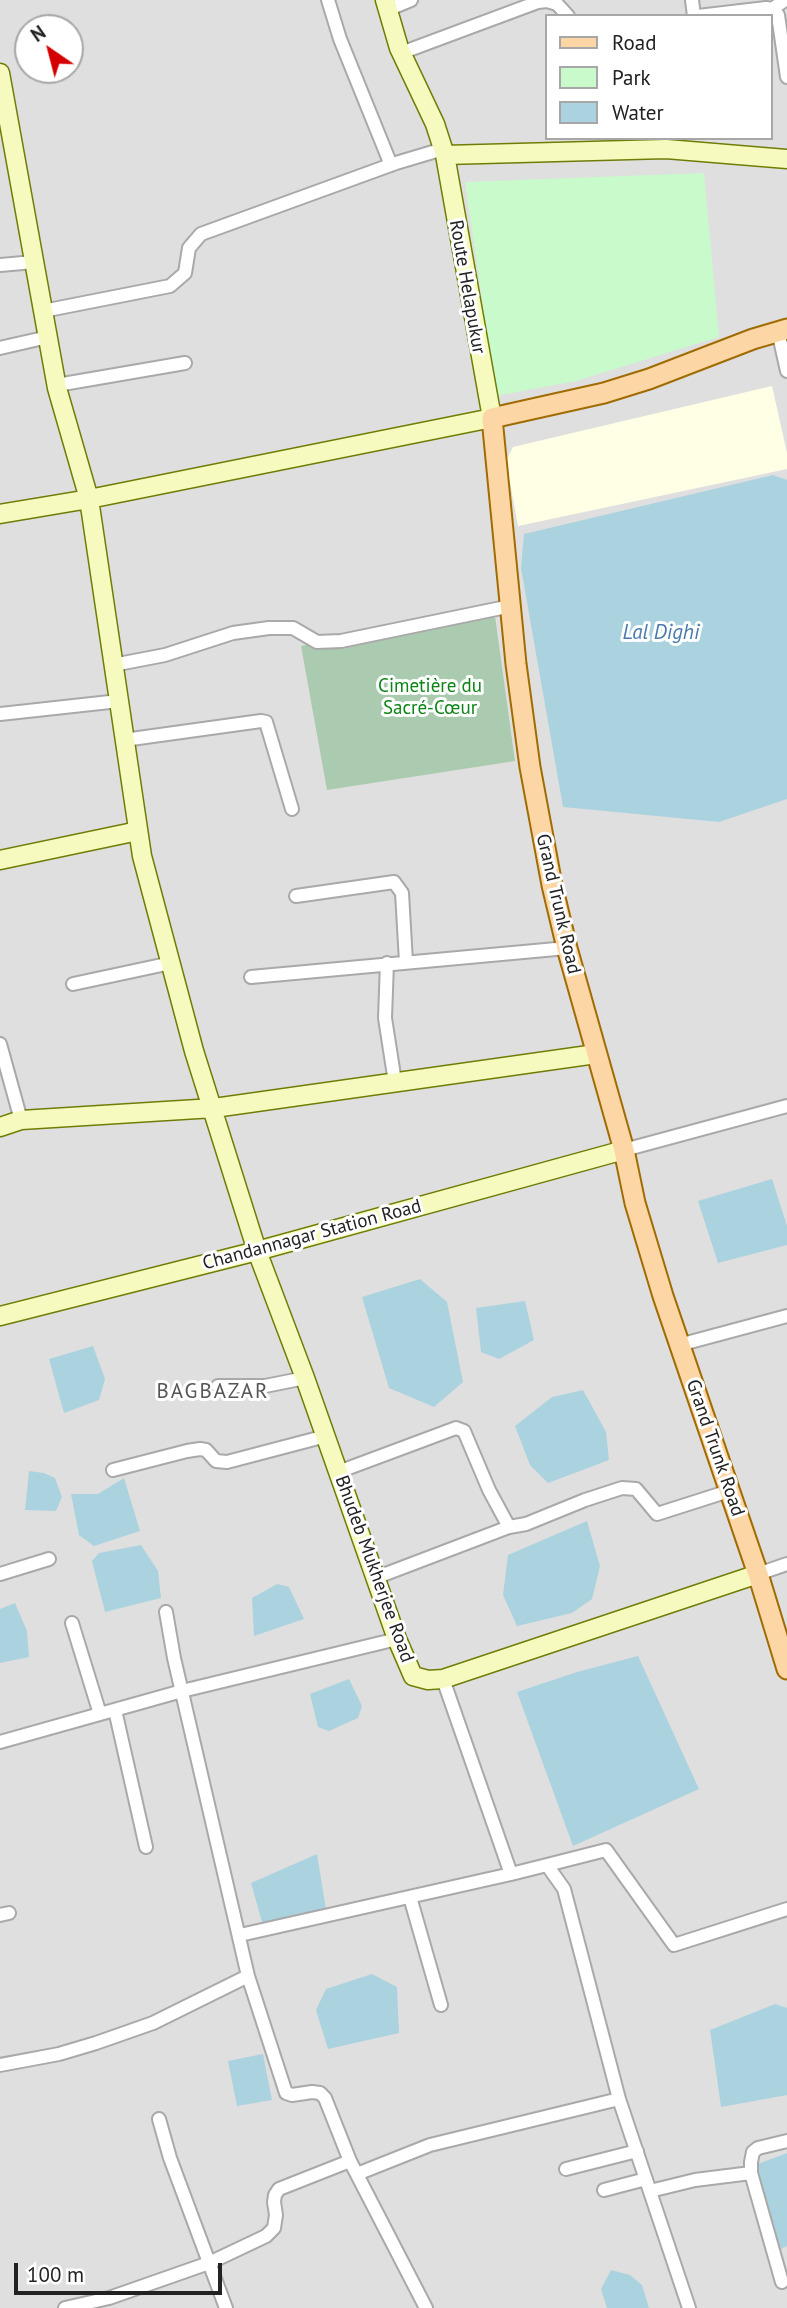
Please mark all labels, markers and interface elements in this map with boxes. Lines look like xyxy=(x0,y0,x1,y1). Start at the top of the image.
north arrow xyxy=(14,14,84,84)
legend xyxy=(546,14,773,140)
text: N xyxy=(26,20,50,47)
text: Road xyxy=(612,29,656,56)
text: Park xyxy=(612,64,651,91)
text: Water xyxy=(612,99,664,126)
street label: Route Helapukur xyxy=(444,218,490,356)
water label: Lal Dighi xyxy=(623,620,699,646)
park label: Cimetière du Sacré-Cœur xyxy=(378,676,482,720)
street label: Grand Trunk Road xyxy=(531,832,585,976)
street label: Chandannagar Station Road xyxy=(200,1195,424,1275)
street label: Grand Trunk Road xyxy=(681,1377,749,1519)
district label: BAGBAZAR xyxy=(158,1379,268,1405)
street label: Bhudeb Mukherjee Road xyxy=(330,1472,418,1666)
scale bar xyxy=(18,2248,226,2292)
text: 100 m xyxy=(27,2261,84,2288)

